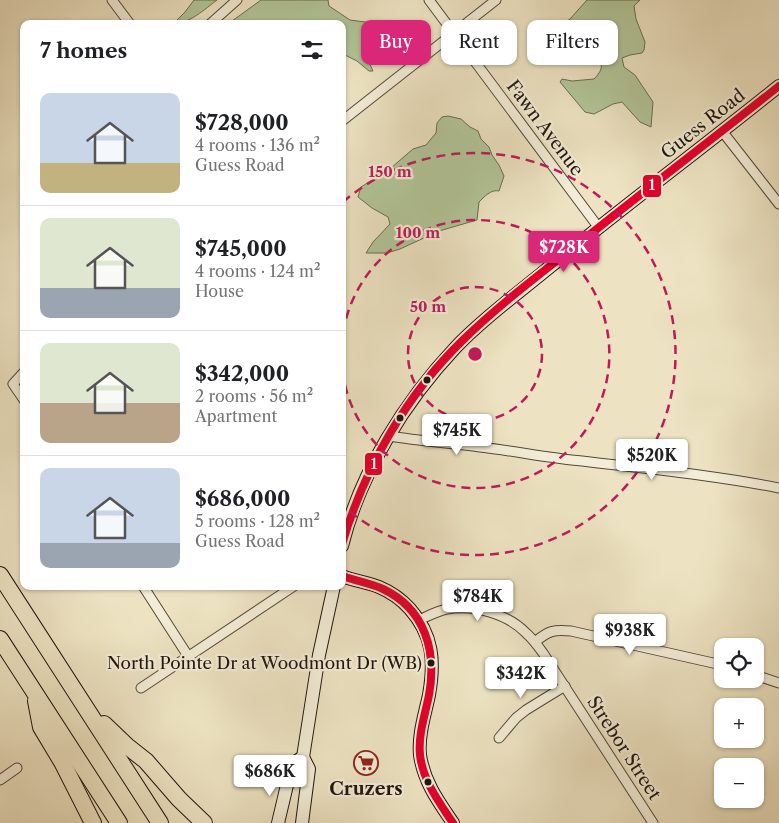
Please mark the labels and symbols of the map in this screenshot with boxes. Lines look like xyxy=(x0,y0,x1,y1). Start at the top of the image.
street label: Fawn Avenue xyxy=(502,76,588,180)
street label: Guess Road xyxy=(657,84,749,164)
text: 150 m xyxy=(368,162,412,181)
line badge: 1 xyxy=(642,174,662,198)
text: 1 xyxy=(649,176,656,194)
text: 100 m xyxy=(396,223,440,242)
pin: $728K xyxy=(529,230,599,273)
text: 50 m xyxy=(410,297,446,316)
centre of rings xyxy=(466,345,484,363)
unlabelled marker xyxy=(422,375,432,385)
unlabelled marker xyxy=(395,413,405,423)
pin: $745K xyxy=(422,414,492,456)
pin: $520K xyxy=(617,438,687,481)
line badge: 1 xyxy=(364,452,383,476)
text: 1 xyxy=(371,455,378,473)
pin: $784K xyxy=(443,580,513,622)
pin: $938K xyxy=(595,614,665,656)
place label: North Pointe Dr at Woodmont Dr (WB) xyxy=(107,653,422,673)
pin: $342K xyxy=(486,656,556,699)
marker: North Pointe Dr at Woodmont Dr (WB) xyxy=(426,658,436,668)
street label: Strebor Street xyxy=(582,692,666,805)
supermarket icon: Cruzers xyxy=(353,750,379,776)
pin: $686K xyxy=(235,754,305,797)
unlabelled marker xyxy=(423,777,433,787)
place label: Cruzers xyxy=(329,778,403,800)

